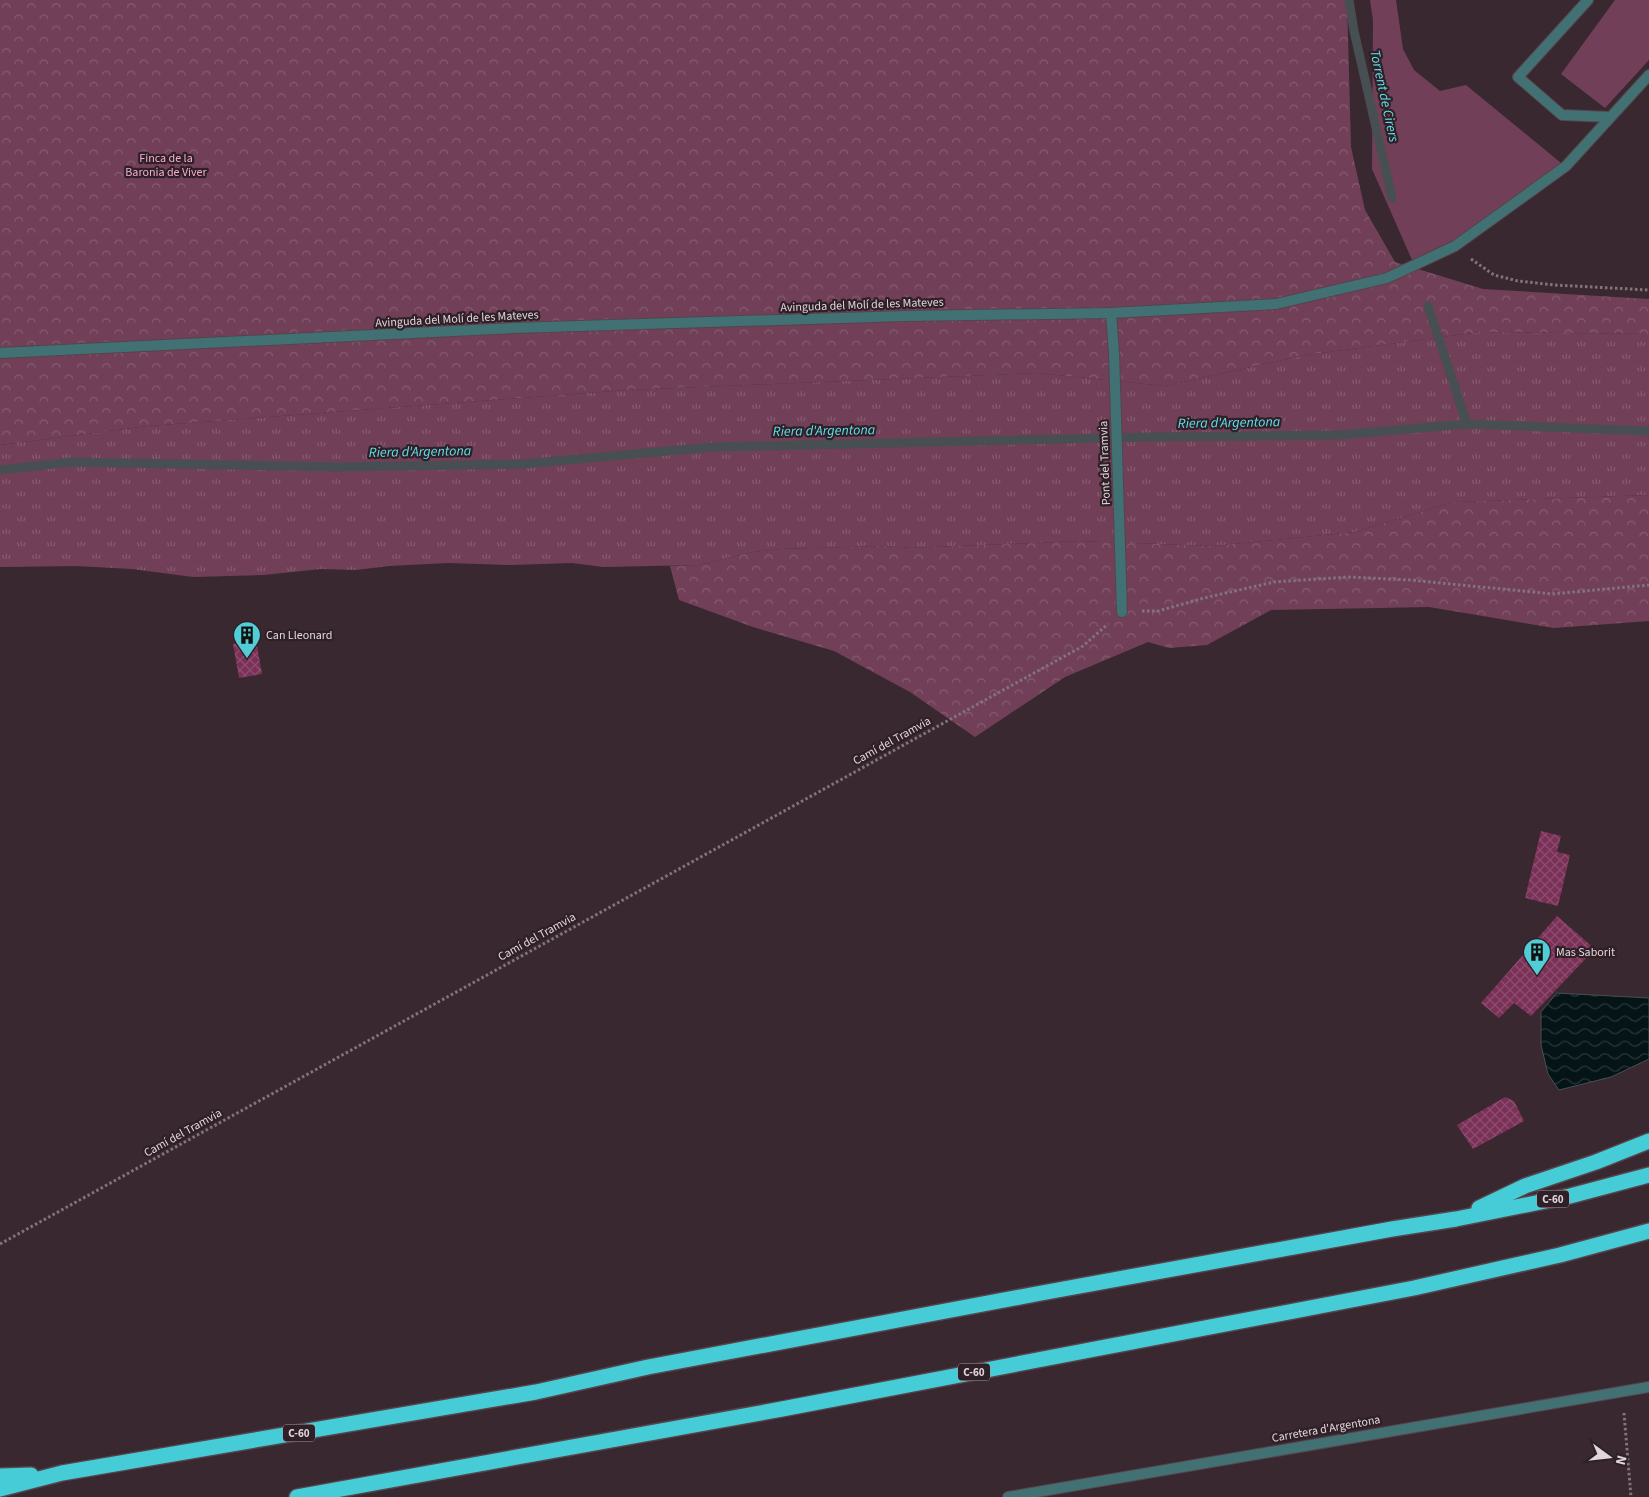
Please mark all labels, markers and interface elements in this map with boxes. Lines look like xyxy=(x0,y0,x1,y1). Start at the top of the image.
water label: Torrent de Cirers xyxy=(1364,48,1404,144)
park label: Finca de la Baronia de Viver xyxy=(125,150,208,181)
street label: Avinguda del Molí de les Mateves xyxy=(780,294,944,316)
street label: Avinguda del Molí de les Mateves xyxy=(375,306,539,332)
water label: Riera d'Argentona xyxy=(1178,412,1281,434)
water label: Riera d'Argentona xyxy=(773,420,876,442)
street label: Pont del Tramvia xyxy=(1095,420,1115,506)
water label: Riera d'Argentona xyxy=(369,441,472,463)
building icon: Can Lleonard xyxy=(232,620,262,659)
place label: Can Lleonard xyxy=(266,627,333,644)
street label: Camí del Tramvia xyxy=(850,713,934,769)
street label: Camí del Tramvia xyxy=(495,909,579,965)
building icon: Mas Saborit xyxy=(1522,937,1552,976)
place label: Mas Saborit xyxy=(1556,944,1615,961)
street label: Camí del Tramvia xyxy=(141,1105,225,1161)
road number: C-60 xyxy=(1537,1190,1569,1208)
road number: C-60 xyxy=(958,1364,990,1380)
street label: Carretera d'Argentona xyxy=(1270,1411,1382,1447)
road number: C-60 xyxy=(283,1425,315,1442)
north arrow xyxy=(1584,1432,1634,1482)
text: N xyxy=(1610,1453,1631,1467)

